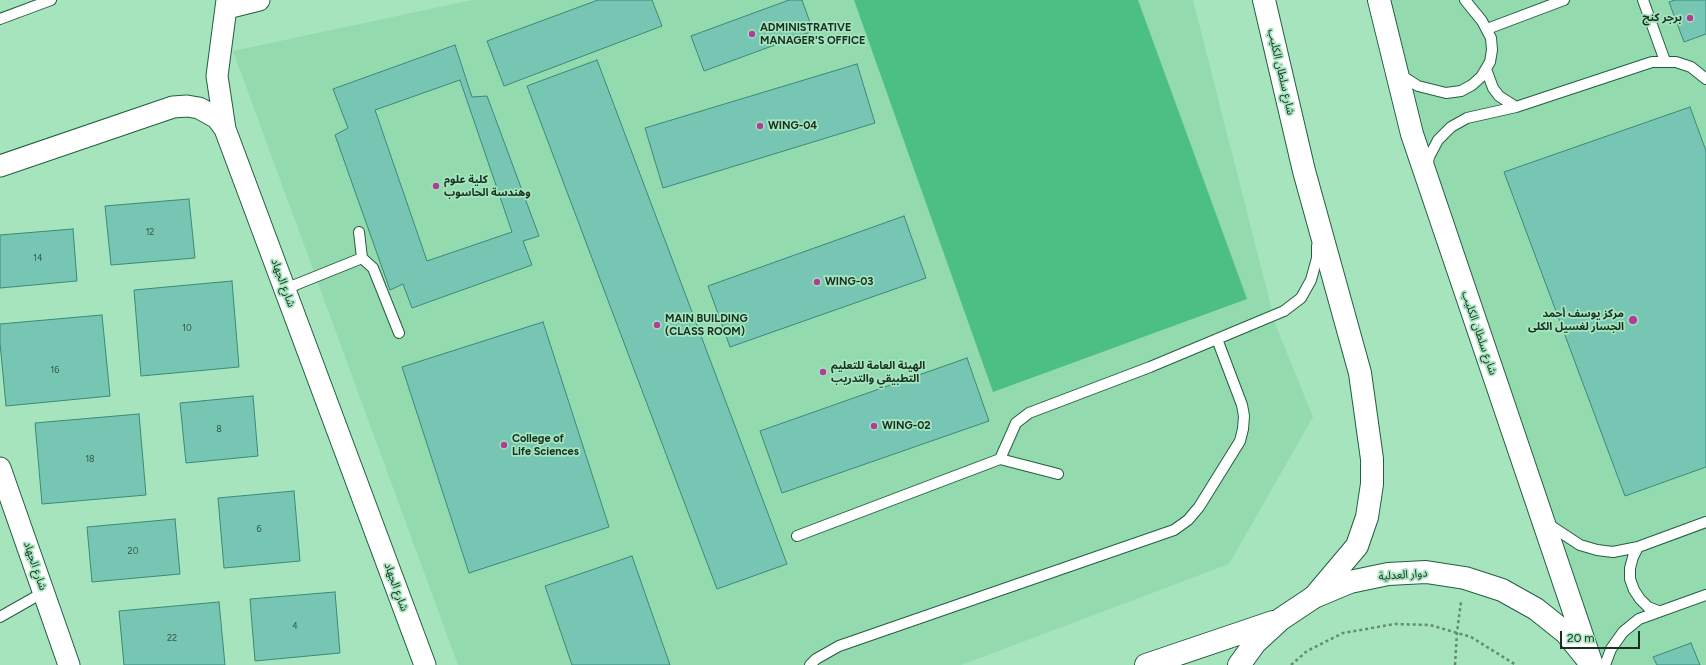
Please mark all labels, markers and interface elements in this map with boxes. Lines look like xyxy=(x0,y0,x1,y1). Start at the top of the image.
place label: برجر كنج xyxy=(1642,11,1682,25)
marker: برجر كنج xyxy=(1685,13,1695,23)
place label: ADMINISTRATIVE MANAGER'S OFFICE xyxy=(760,21,865,47)
street label: شارع سلطان الكليب xyxy=(1265,28,1297,116)
marker: ADMINISTRATIVE MANAGER'S OFFICE xyxy=(747,29,757,39)
place label: WING-04 xyxy=(768,119,817,133)
marker: WING-04 xyxy=(755,121,765,131)
place label: كلية علوم وهندسة الحاسوب xyxy=(444,173,531,199)
marker: كلية علوم وهندسة الحاسوب xyxy=(431,181,441,191)
house number: 12 xyxy=(146,227,154,237)
house number: 14 xyxy=(33,253,43,263)
street label: شارع الجهاد xyxy=(268,257,298,309)
place label: WING-03 xyxy=(825,275,873,289)
marker: WING-03 xyxy=(812,277,822,287)
street label: شارع سلطان الكليب xyxy=(1458,289,1500,377)
place label: مركز يوسف أحمد الجسار لغسيل الكلى xyxy=(1528,307,1624,333)
place label: MAIN BUILDING (CLASS ROOM) xyxy=(665,312,748,338)
marker: مركز يوسف أحمد الجسار لغسيل الكلى xyxy=(1627,314,1639,326)
marker: MAIN BUILDING (CLASS ROOM) xyxy=(652,320,662,330)
house number: 10 xyxy=(182,323,192,333)
place label: الهيئة العامة للتعليم التطبيقي والتدريب xyxy=(831,359,925,385)
house number: 16 xyxy=(51,365,59,375)
marker: الهيئة العامة للتعليم التطبيقي والتدريب xyxy=(818,367,828,377)
place label: WING-02 xyxy=(882,419,931,433)
marker: WING-02 xyxy=(869,421,879,431)
house number: 8 xyxy=(216,424,222,434)
place label: College of Life Sciences xyxy=(512,432,579,458)
marker: College of Life Sciences xyxy=(499,440,509,450)
house number: 18 xyxy=(85,454,95,464)
house number: 6 xyxy=(256,524,262,534)
street label: شارع الجهاد xyxy=(21,540,49,592)
house number: 20 xyxy=(128,546,138,556)
street label: شارع الجهاد xyxy=(381,561,411,613)
street label: دوار العدلية xyxy=(1378,567,1428,583)
house number: 4 xyxy=(292,621,298,631)
scale bar xyxy=(1562,623,1642,649)
text: 20 m xyxy=(1567,631,1595,645)
house number: 22 xyxy=(167,633,177,643)

